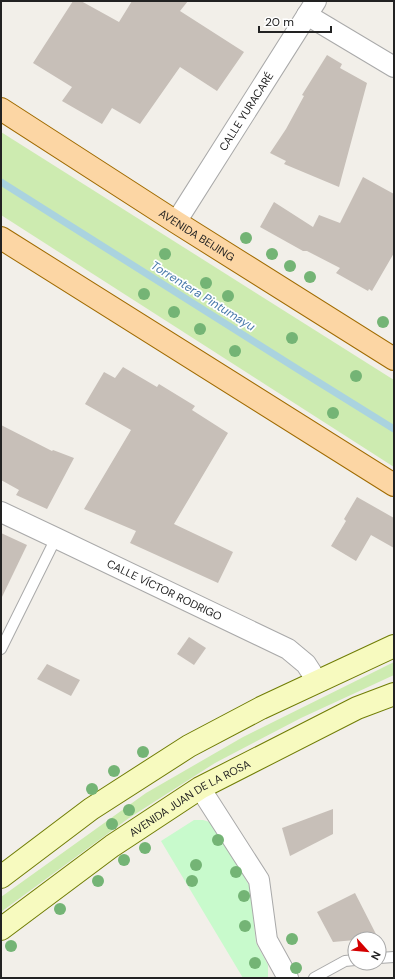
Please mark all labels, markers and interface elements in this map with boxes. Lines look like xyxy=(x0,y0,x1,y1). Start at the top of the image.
scale bar xyxy=(259,8,331,34)
text: 20 m xyxy=(265,14,294,30)
street label: CALLE YURACARÉ xyxy=(216,69,276,153)
street label: AVENIDA BEIJING xyxy=(156,206,237,264)
water label: Torrentera Pintumayu xyxy=(148,257,258,335)
street label: CALLE VÍCTOR RODRIGO xyxy=(105,556,224,623)
street label: AVENIDA JUAN DE LA ROSA xyxy=(126,757,253,840)
north arrow xyxy=(347,931,387,971)
text: N xyxy=(368,949,384,962)

